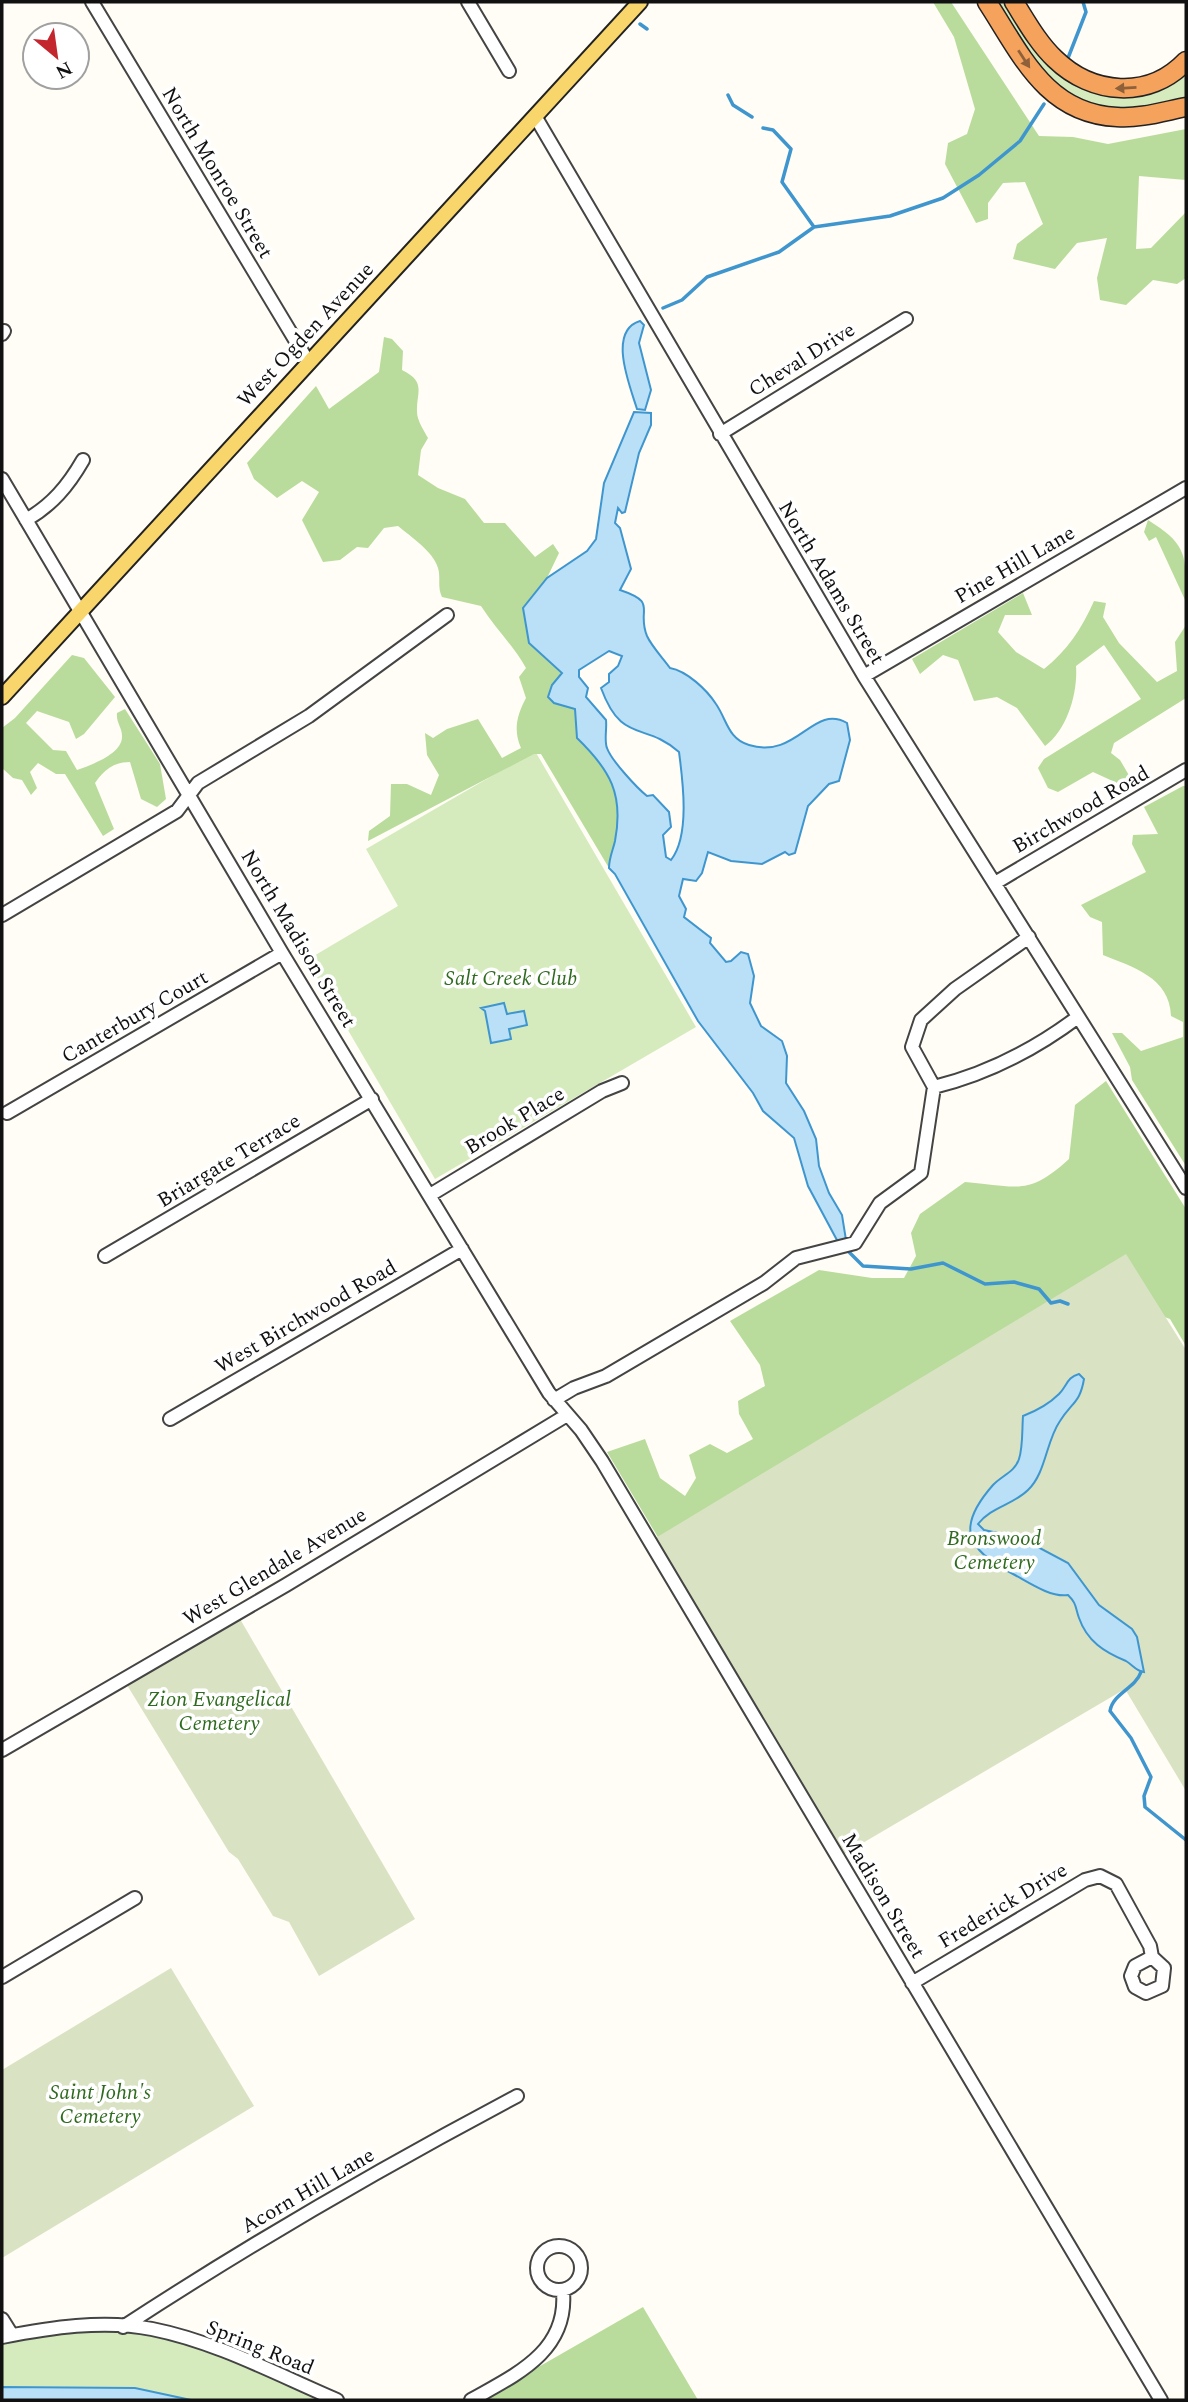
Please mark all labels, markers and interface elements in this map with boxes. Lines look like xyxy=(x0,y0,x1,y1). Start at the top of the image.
north arrow xyxy=(21,21,91,91)
one-way arrow xyxy=(1018,49,1031,69)
text: N xyxy=(50,53,77,86)
street label: North Monroe Street xyxy=(153,81,281,265)
one-way arrow xyxy=(1114,83,1136,94)
street label: West Ogden Avenue xyxy=(230,255,382,415)
street label: Cheval Drive xyxy=(742,314,862,406)
street label: North Adams Street xyxy=(769,495,893,671)
street label: Pine Hill Lane xyxy=(949,517,1081,613)
street label: Birchwood Road xyxy=(1006,758,1156,862)
street label: North Madison Street xyxy=(232,844,364,1034)
street label: Canterbury Court xyxy=(56,962,214,1072)
park label: Salt Creek Club xyxy=(445,963,577,995)
street label: Brook Place xyxy=(459,1078,571,1164)
street label: Briargate Terrace xyxy=(151,1105,307,1217)
street label: West Birchwood Road xyxy=(209,1252,403,1382)
street label: West Glendale Avenue xyxy=(177,1499,373,1635)
park label: Bronswood Cemetery xyxy=(947,1523,1042,1579)
park label: Zion Evangelical Cemetery xyxy=(147,1684,292,1740)
street label: Madison Street xyxy=(833,1827,933,1965)
street label: Frederick Drive xyxy=(932,1855,1074,1957)
park label: Saint John's Cemetery xyxy=(49,2077,151,2133)
street label: Acorn Hill Lane xyxy=(235,2140,381,2242)
street label: Spring Road xyxy=(201,2312,319,2384)

